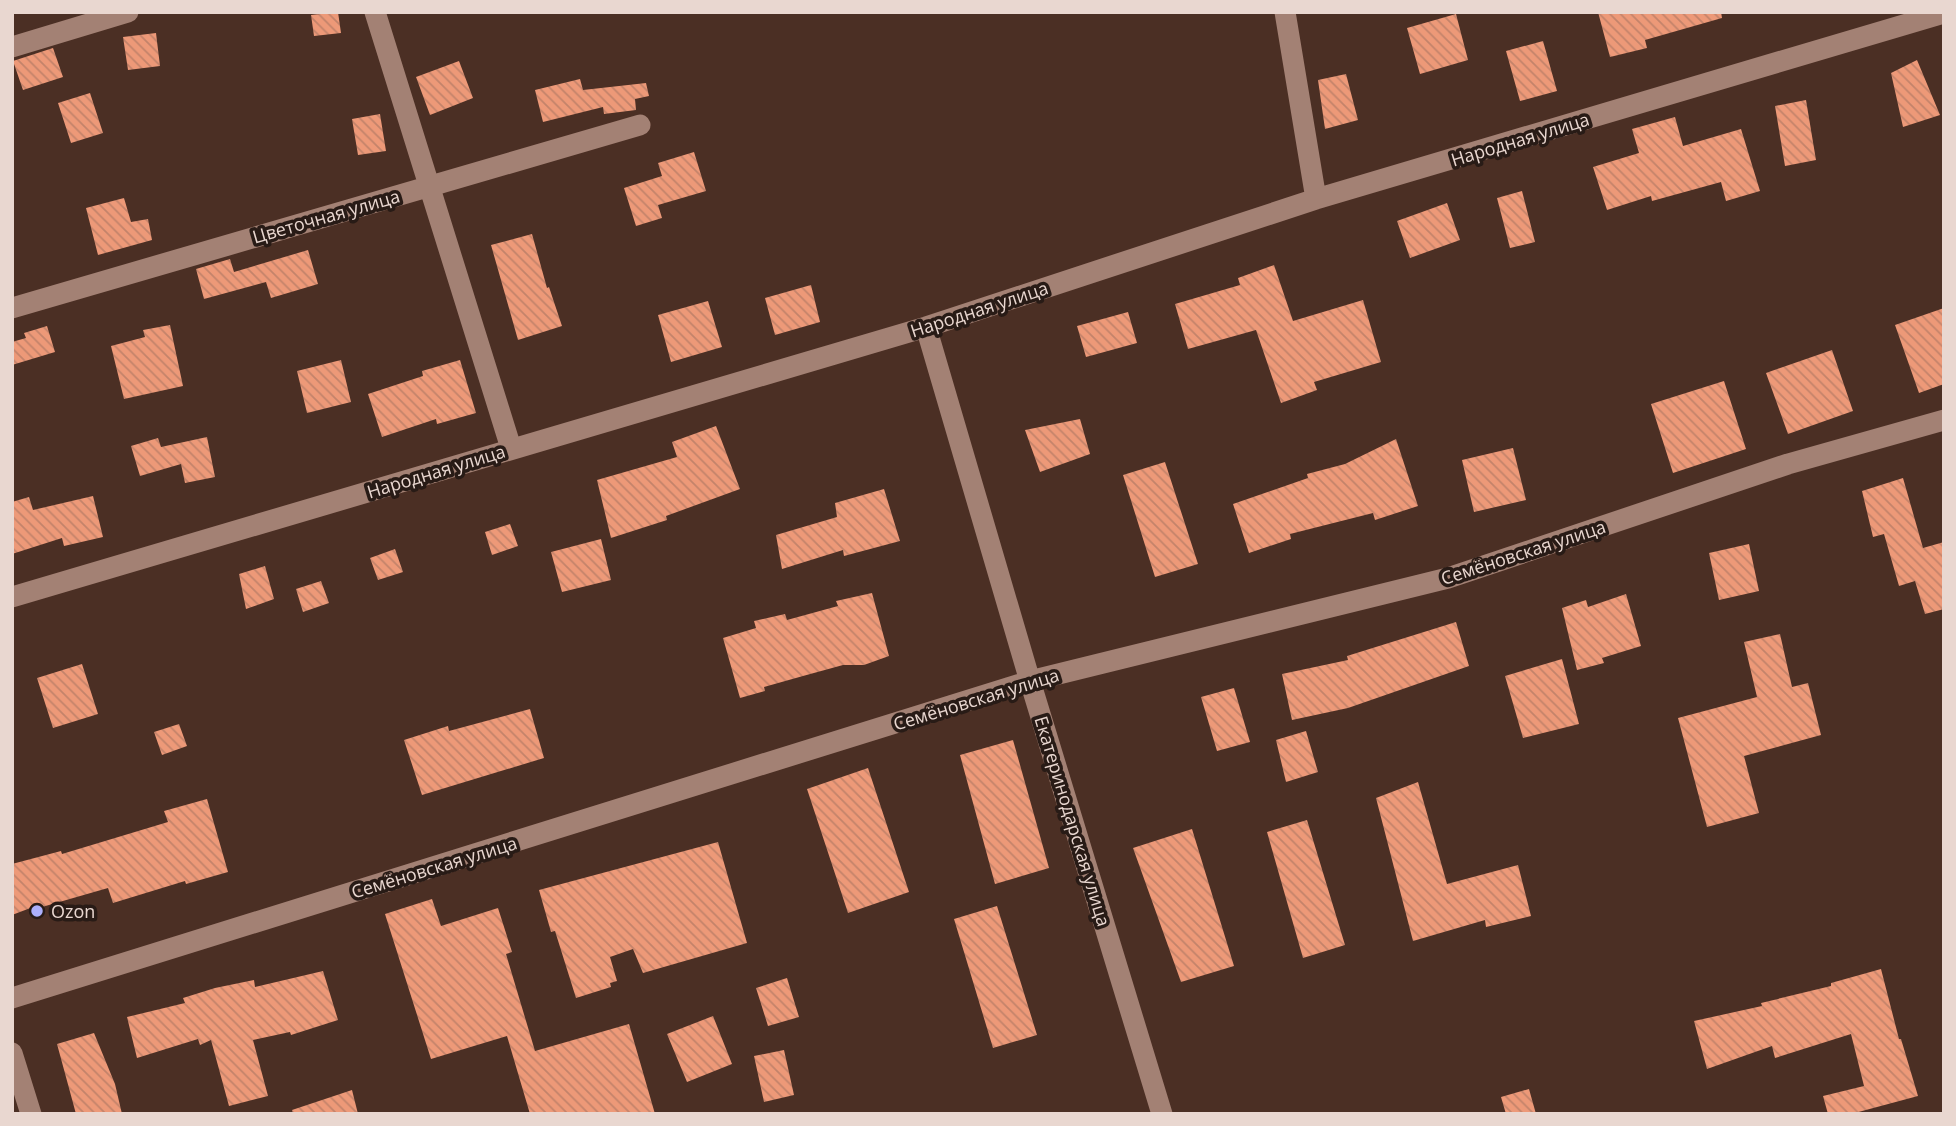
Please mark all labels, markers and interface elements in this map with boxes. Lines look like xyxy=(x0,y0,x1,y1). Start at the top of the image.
street label: Народная улица xyxy=(1448,107,1592,171)
street label: Цветочная улица xyxy=(250,184,402,248)
street label: Народная улица xyxy=(907,275,1051,343)
street label: Народная улица xyxy=(364,439,508,503)
street label: Семёновская улица xyxy=(1438,514,1608,590)
street label: Семёновская улица xyxy=(890,662,1062,736)
street label: Екатеринодарская улица xyxy=(1030,713,1116,929)
street label: Семёновская улица xyxy=(348,830,520,904)
place label: Ozon xyxy=(51,899,95,923)
marker: Ozon xyxy=(29,903,45,919)

